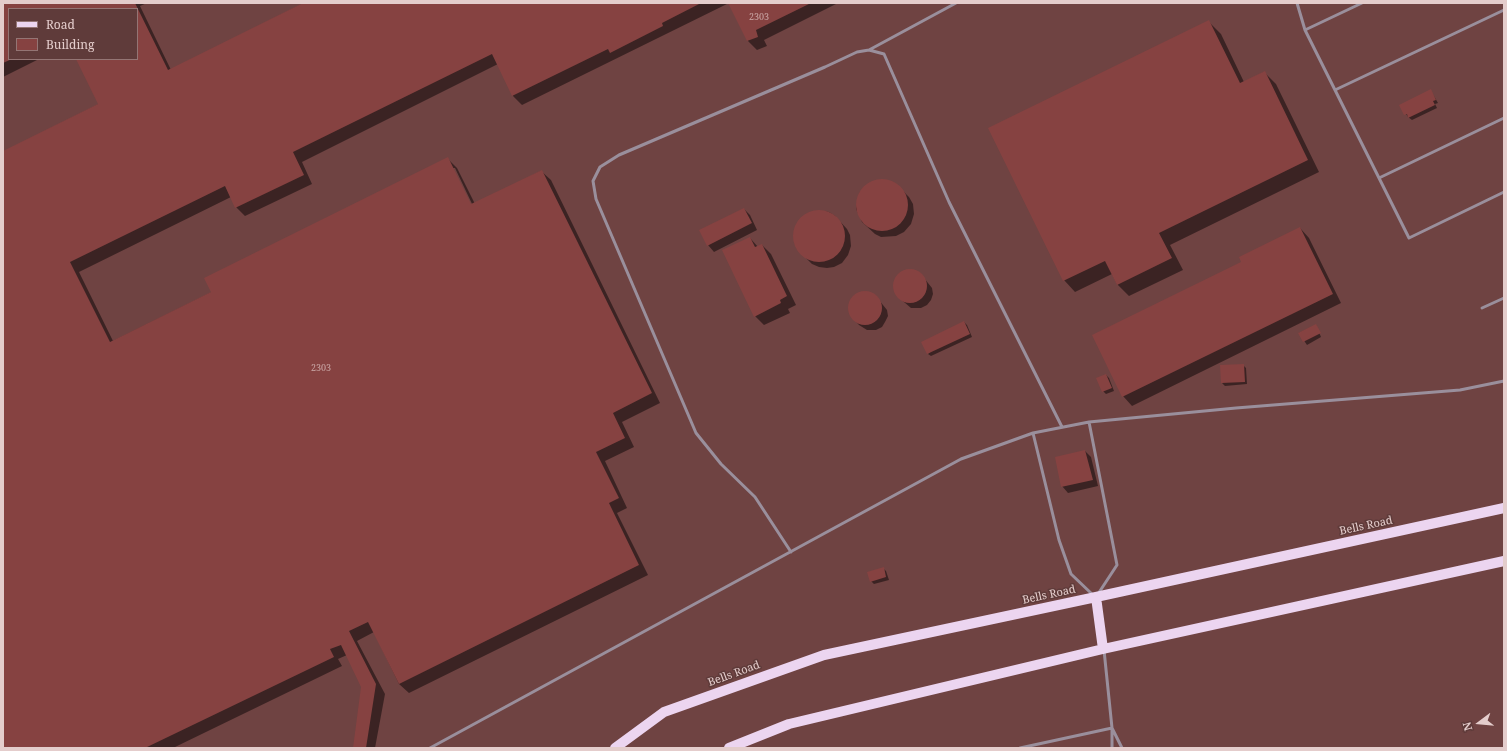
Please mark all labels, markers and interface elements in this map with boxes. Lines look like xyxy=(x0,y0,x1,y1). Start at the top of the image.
legend xyxy=(8,8,138,60)
house number: 2303 xyxy=(749,12,769,22)
text: Road xyxy=(46,16,75,33)
text: Building xyxy=(46,36,94,53)
house number: 2303 xyxy=(311,363,331,373)
street label: Bells Road xyxy=(1338,514,1394,538)
street label: Bells Road xyxy=(1021,583,1077,607)
street label: Bells Road xyxy=(706,659,762,689)
north arrow xyxy=(1459,703,1499,743)
text: N xyxy=(1459,720,1475,733)

